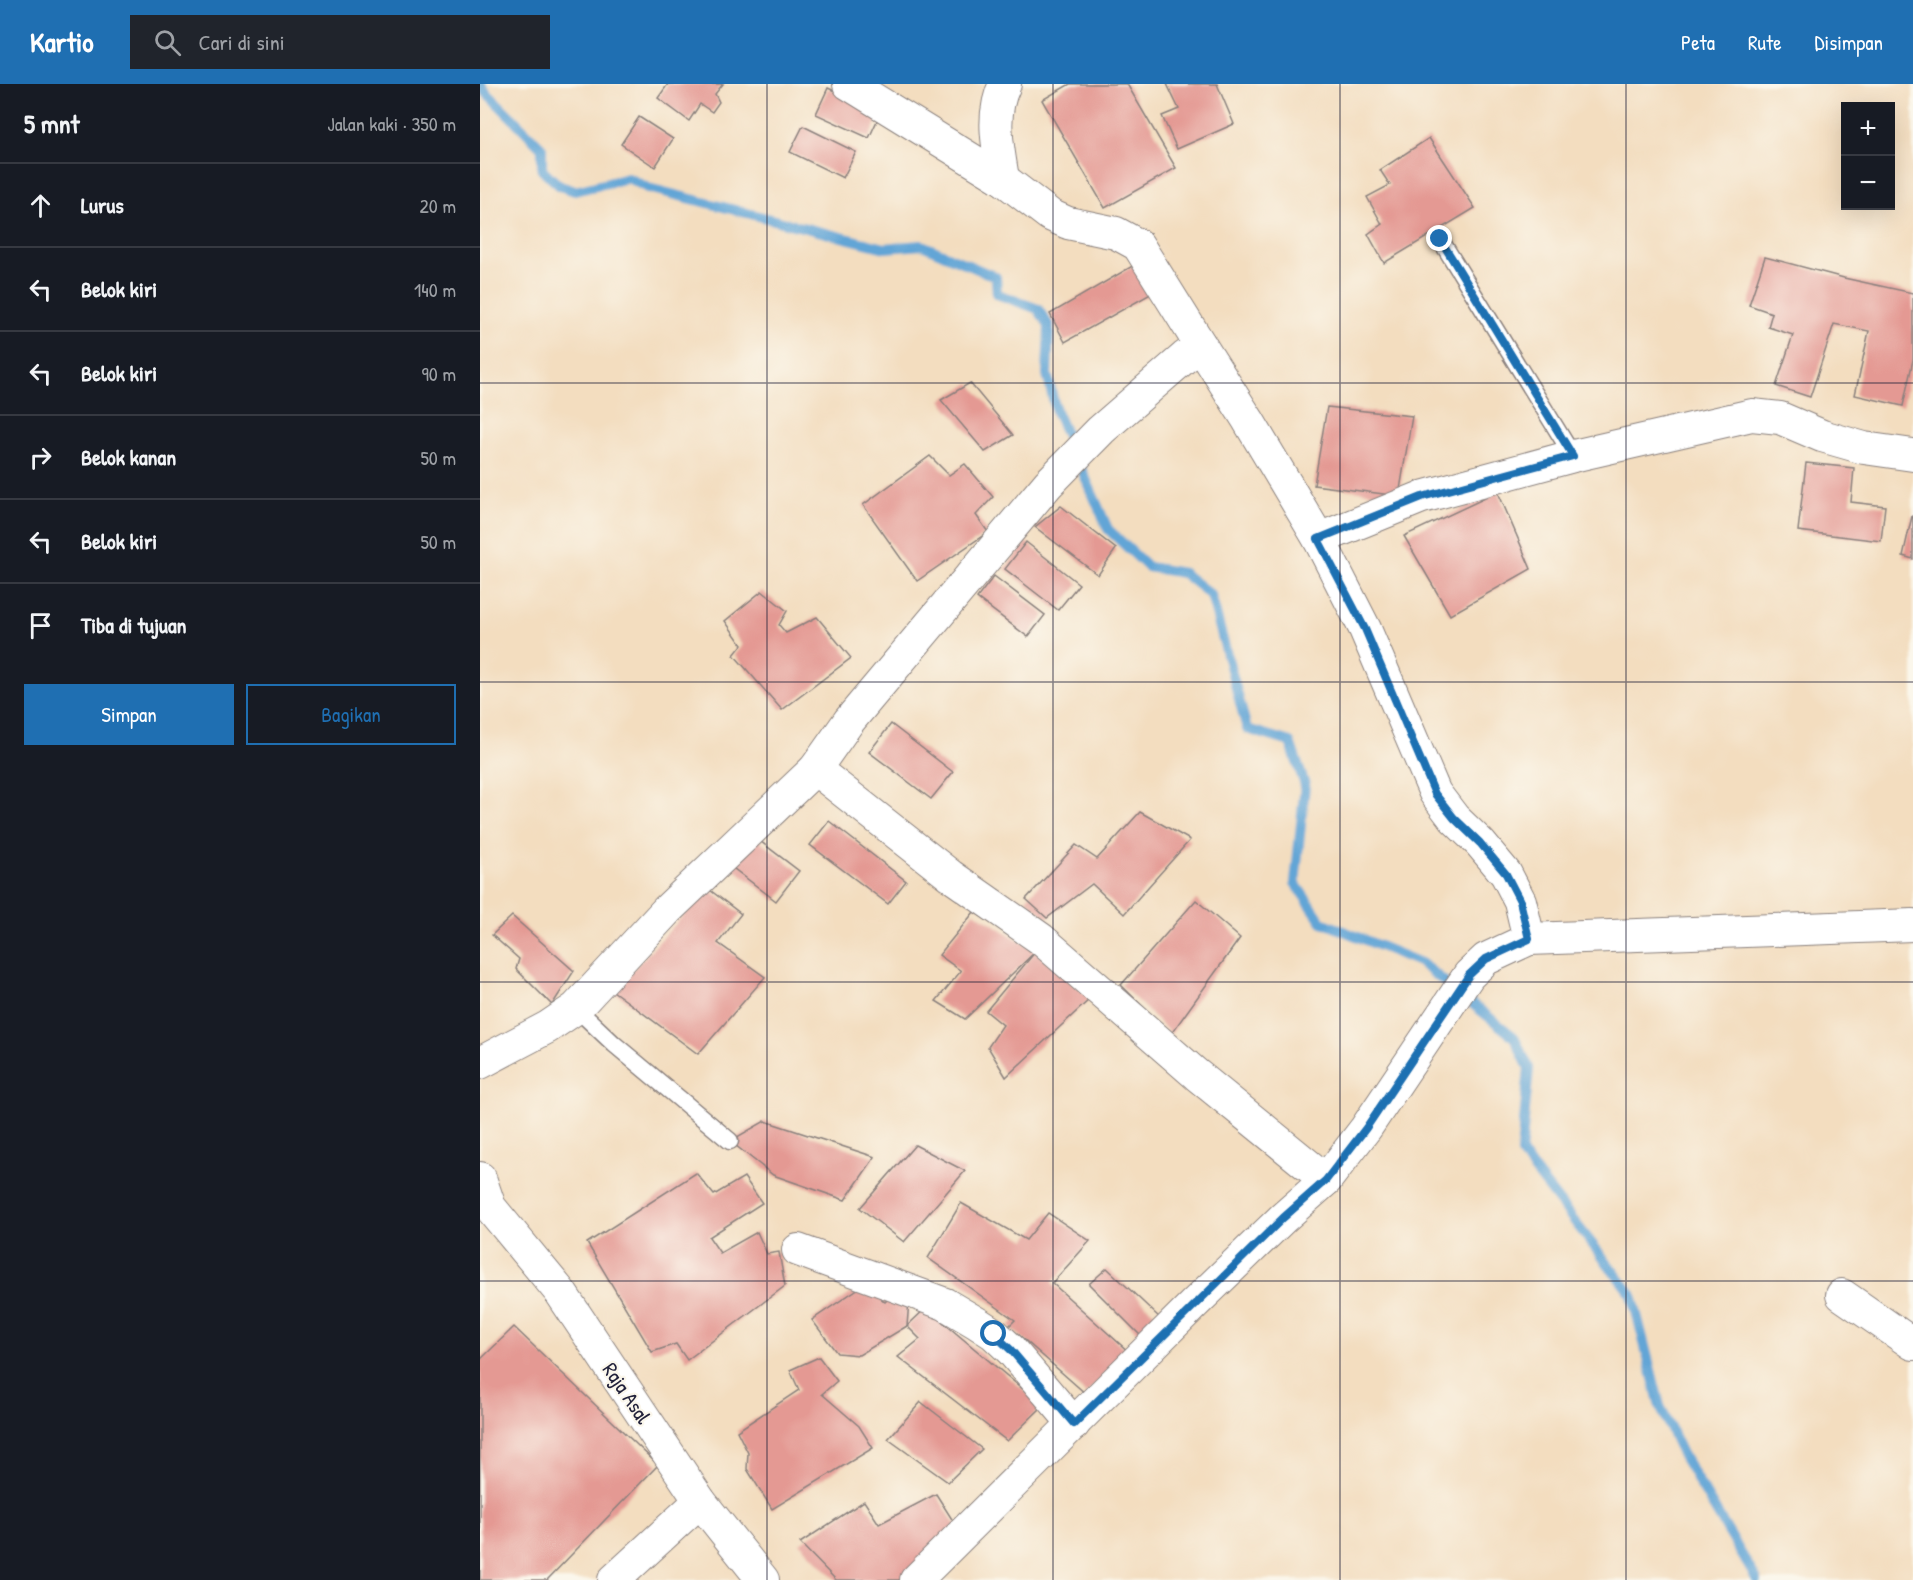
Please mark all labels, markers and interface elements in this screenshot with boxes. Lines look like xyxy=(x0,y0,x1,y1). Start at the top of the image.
search box xyxy=(130,15,550,69)
text: Kartio xyxy=(30,23,94,61)
icon: search xyxy=(151,26,184,59)
text: Cari di sini xyxy=(199,27,285,57)
text: Peta xyxy=(1681,28,1715,57)
text: Rute xyxy=(1748,28,1782,57)
text: Disimpan xyxy=(1815,28,1883,57)
map controls xyxy=(1841,102,1895,210)
button: + xyxy=(1841,102,1895,156)
text: 5 mnt xyxy=(24,106,79,141)
text: Jalan kaki · 350 m xyxy=(327,110,456,137)
button: − xyxy=(1841,156,1895,210)
icon: ahead xyxy=(24,189,57,222)
text: Lurus xyxy=(81,190,124,220)
text: 20 m xyxy=(419,192,456,219)
route end xyxy=(1426,225,1452,251)
icon: left xyxy=(24,273,57,306)
text: Belok kiri xyxy=(81,274,157,304)
text: 140 m xyxy=(414,276,456,303)
icon: left xyxy=(24,357,57,390)
text: Belok kiri xyxy=(81,358,157,388)
text: 90 m xyxy=(422,360,456,387)
icon: right xyxy=(24,441,57,474)
text: Belok kanan xyxy=(81,442,176,472)
text: 50 m xyxy=(420,444,456,471)
icon: left xyxy=(24,525,57,558)
text: Belok kiri xyxy=(81,526,157,556)
text: 50 m xyxy=(420,528,456,555)
icon: arrive xyxy=(24,609,57,642)
text: Tiba di tujuan xyxy=(81,610,186,640)
button: Simpan xyxy=(24,684,234,745)
button: Bagikan xyxy=(246,684,456,745)
route start xyxy=(980,1320,1006,1346)
street label: Raja Asal xyxy=(596,1357,658,1430)

